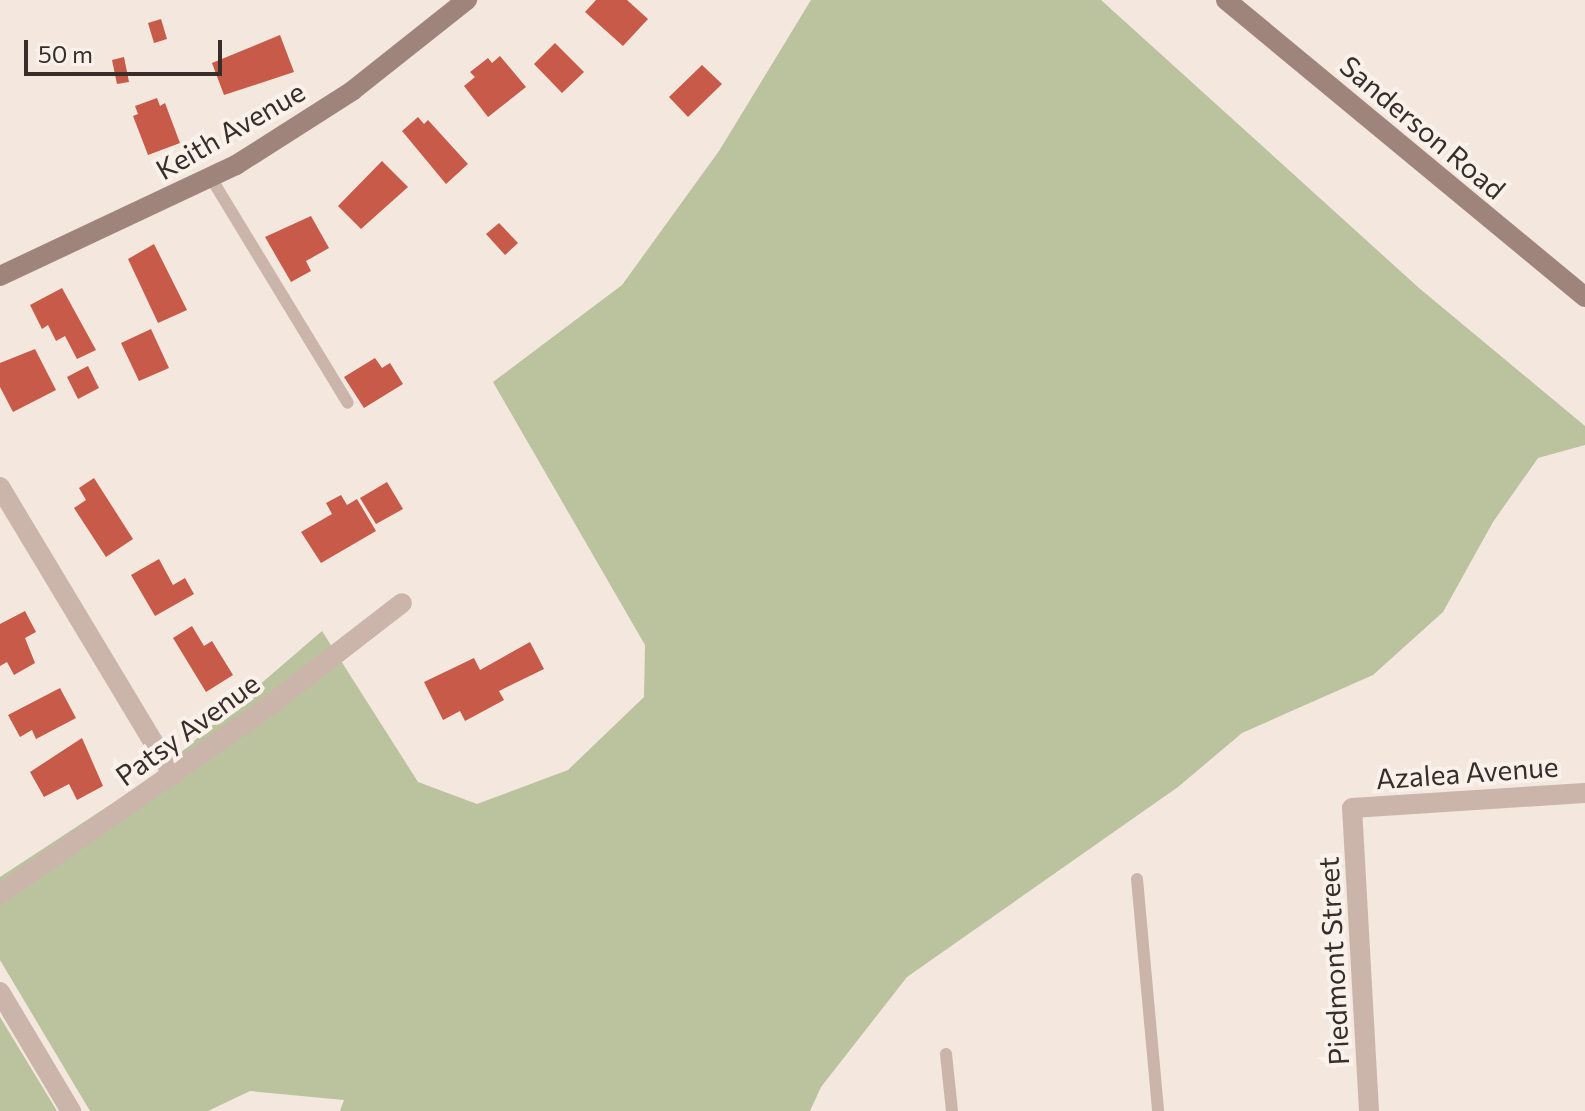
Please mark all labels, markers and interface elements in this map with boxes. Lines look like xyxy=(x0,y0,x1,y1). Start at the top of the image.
scale bar xyxy=(28,24,226,74)
text: 50 m xyxy=(38,39,93,68)
street label: Sanderson Road xyxy=(1334,48,1512,206)
street label: Keith Avenue xyxy=(150,74,310,186)
street label: Patsy Avenue xyxy=(109,666,265,792)
street label: Azalea Avenue xyxy=(1374,749,1560,795)
street label: Piedmont Street xyxy=(1311,856,1355,1066)

